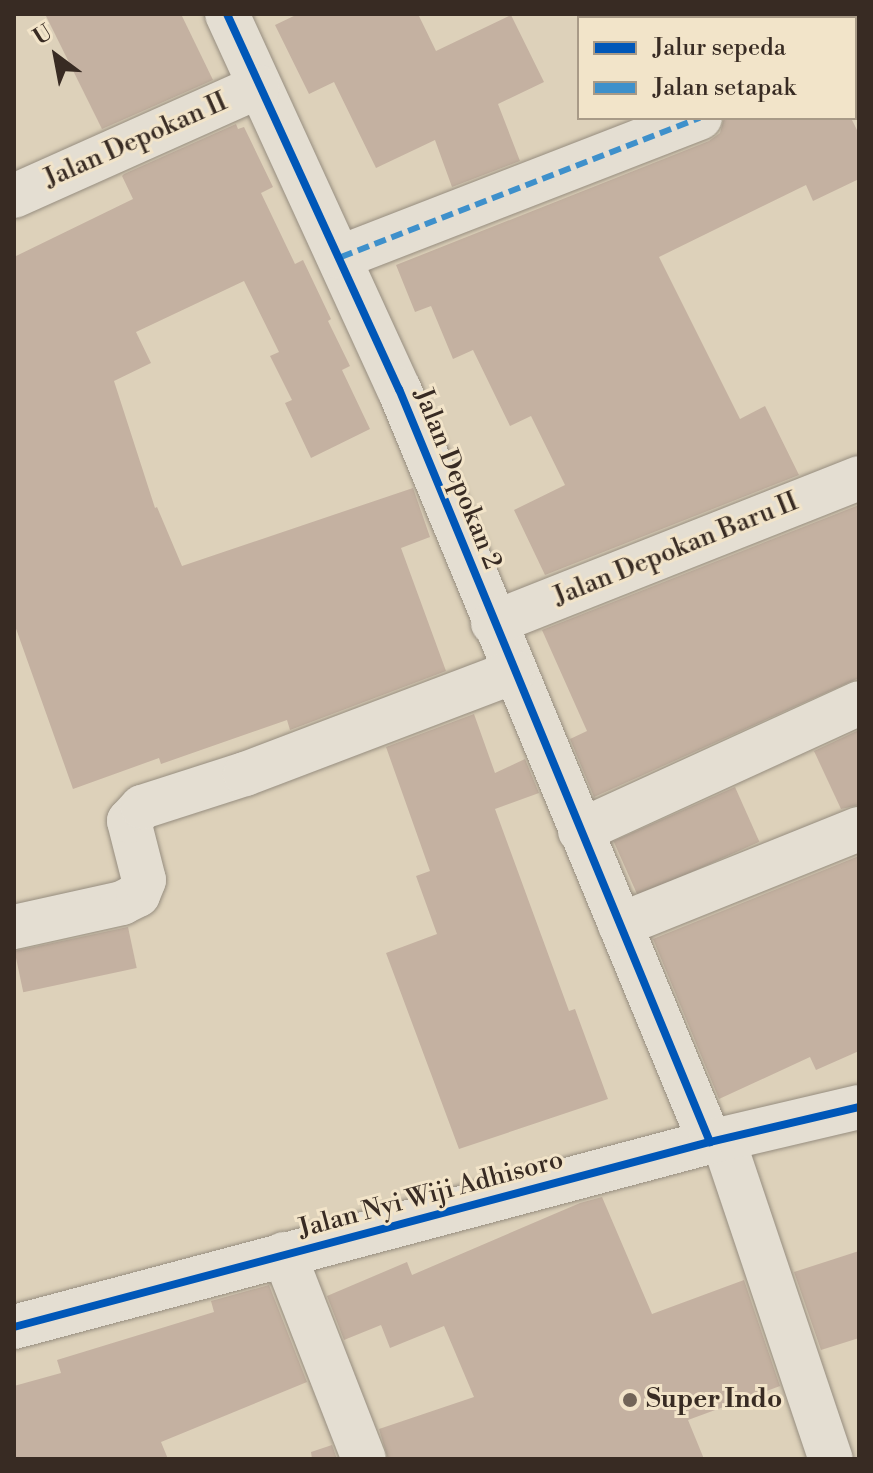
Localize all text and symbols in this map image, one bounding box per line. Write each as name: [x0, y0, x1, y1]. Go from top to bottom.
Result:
north arrow: [16, 16, 96, 96]
legend: [577, 16, 857, 120]
text: U: [29, 19, 57, 51]
text: Jalur sepeda: [653, 33, 786, 63]
text: Jalan setapak: [653, 73, 796, 103]
street label: Jalan Depokan II: [40, 87, 232, 195]
street label: Jalan Depokan 2: [407, 384, 507, 574]
street label: Jalan Depokan Baru II: [549, 487, 803, 613]
street label: Jalan Nyi Wiji Adhisoro: [295, 1145, 567, 1245]
place label: Super Indo: [646, 1384, 782, 1416]
marker: Super Indo: [621, 1391, 639, 1409]

